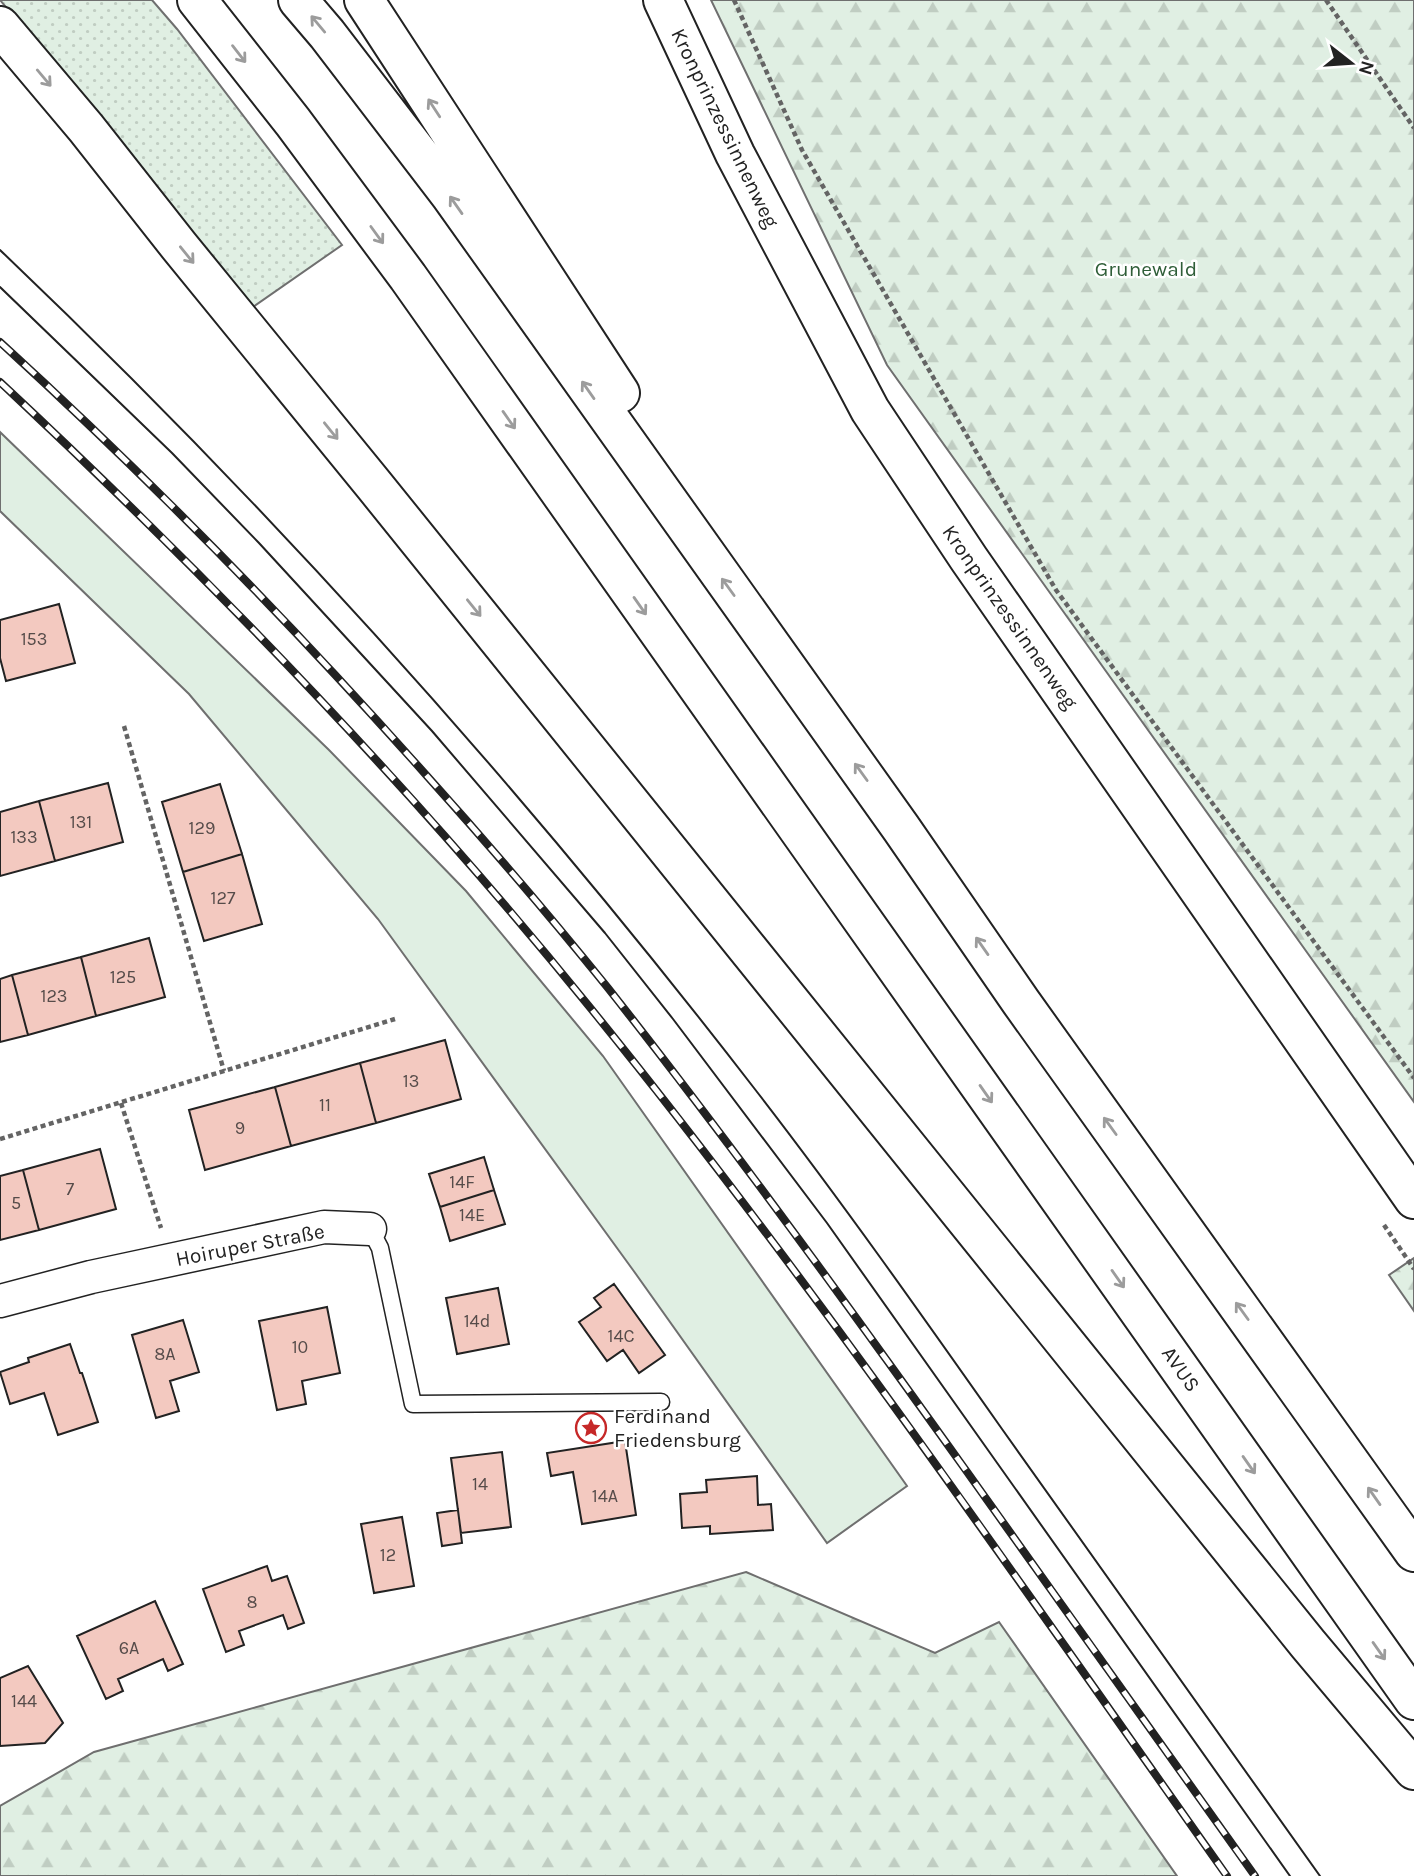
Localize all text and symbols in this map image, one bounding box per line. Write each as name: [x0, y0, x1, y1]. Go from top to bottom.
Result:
one-way arrow: [311, 15, 327, 33]
street label: Kronprinzessinnenweg: [666, 24, 784, 232]
north arrow: [1316, 28, 1386, 98]
one-way arrow: [232, 44, 247, 62]
text: N: [1354, 58, 1379, 77]
one-way arrow: [36, 69, 52, 87]
one-way arrow: [427, 99, 441, 118]
one-way arrow: [449, 196, 464, 215]
one-way arrow: [370, 225, 384, 244]
one-way arrow: [179, 246, 195, 264]
park label: Grunewald: [1095, 257, 1197, 281]
one-way arrow: [581, 381, 595, 400]
one-way arrow: [502, 410, 516, 429]
one-way arrow: [323, 422, 339, 440]
street label: Kronprinzessinnenweg: [937, 520, 1083, 714]
one-way arrow: [721, 578, 735, 597]
one-way arrow: [633, 596, 647, 615]
one-way arrow: [466, 599, 481, 617]
house number: 153: [21, 628, 47, 650]
one-way arrow: [854, 763, 868, 782]
house number: 131: [70, 811, 92, 833]
house number: 129: [189, 817, 215, 839]
house number: 133: [10, 826, 38, 848]
house number: 127: [211, 887, 236, 909]
one-way arrow: [975, 937, 989, 956]
house number: 125: [110, 966, 136, 988]
house number: 123: [40, 985, 68, 1007]
house number: 13: [403, 1070, 419, 1092]
one-way arrow: [979, 1084, 993, 1103]
house number: 11: [319, 1094, 331, 1116]
house number: 9: [235, 1117, 245, 1139]
one-way arrow: [1103, 1117, 1117, 1136]
house number: 14F: [449, 1171, 475, 1193]
house number: 7: [66, 1178, 75, 1200]
house number: 5: [11, 1192, 21, 1214]
house number: 14E: [459, 1204, 485, 1226]
street label: Hoiruper Straße: [174, 1219, 326, 1271]
one-way arrow: [1110, 1269, 1125, 1288]
one-way arrow: [1235, 1302, 1249, 1321]
house number: 14d: [464, 1310, 490, 1332]
house number: 14C: [607, 1325, 635, 1347]
house number: 10: [292, 1336, 308, 1358]
street label: AVUS: [1157, 1342, 1205, 1396]
house number: 8A: [154, 1343, 176, 1365]
place label: Ferdinand Friedensburg: [614, 1404, 741, 1452]
place icon: Ferdinand Friedensburg: [574, 1411, 608, 1445]
one-way arrow: [1241, 1455, 1256, 1474]
house number: 14: [472, 1473, 488, 1495]
house number: 14A: [592, 1485, 618, 1507]
one-way arrow: [1367, 1487, 1382, 1506]
house number: 12: [380, 1544, 396, 1566]
house number: 8: [246, 1591, 258, 1613]
house number: 6A: [119, 1637, 139, 1659]
one-way arrow: [1372, 1641, 1386, 1660]
house number: 144: [11, 1690, 37, 1712]

